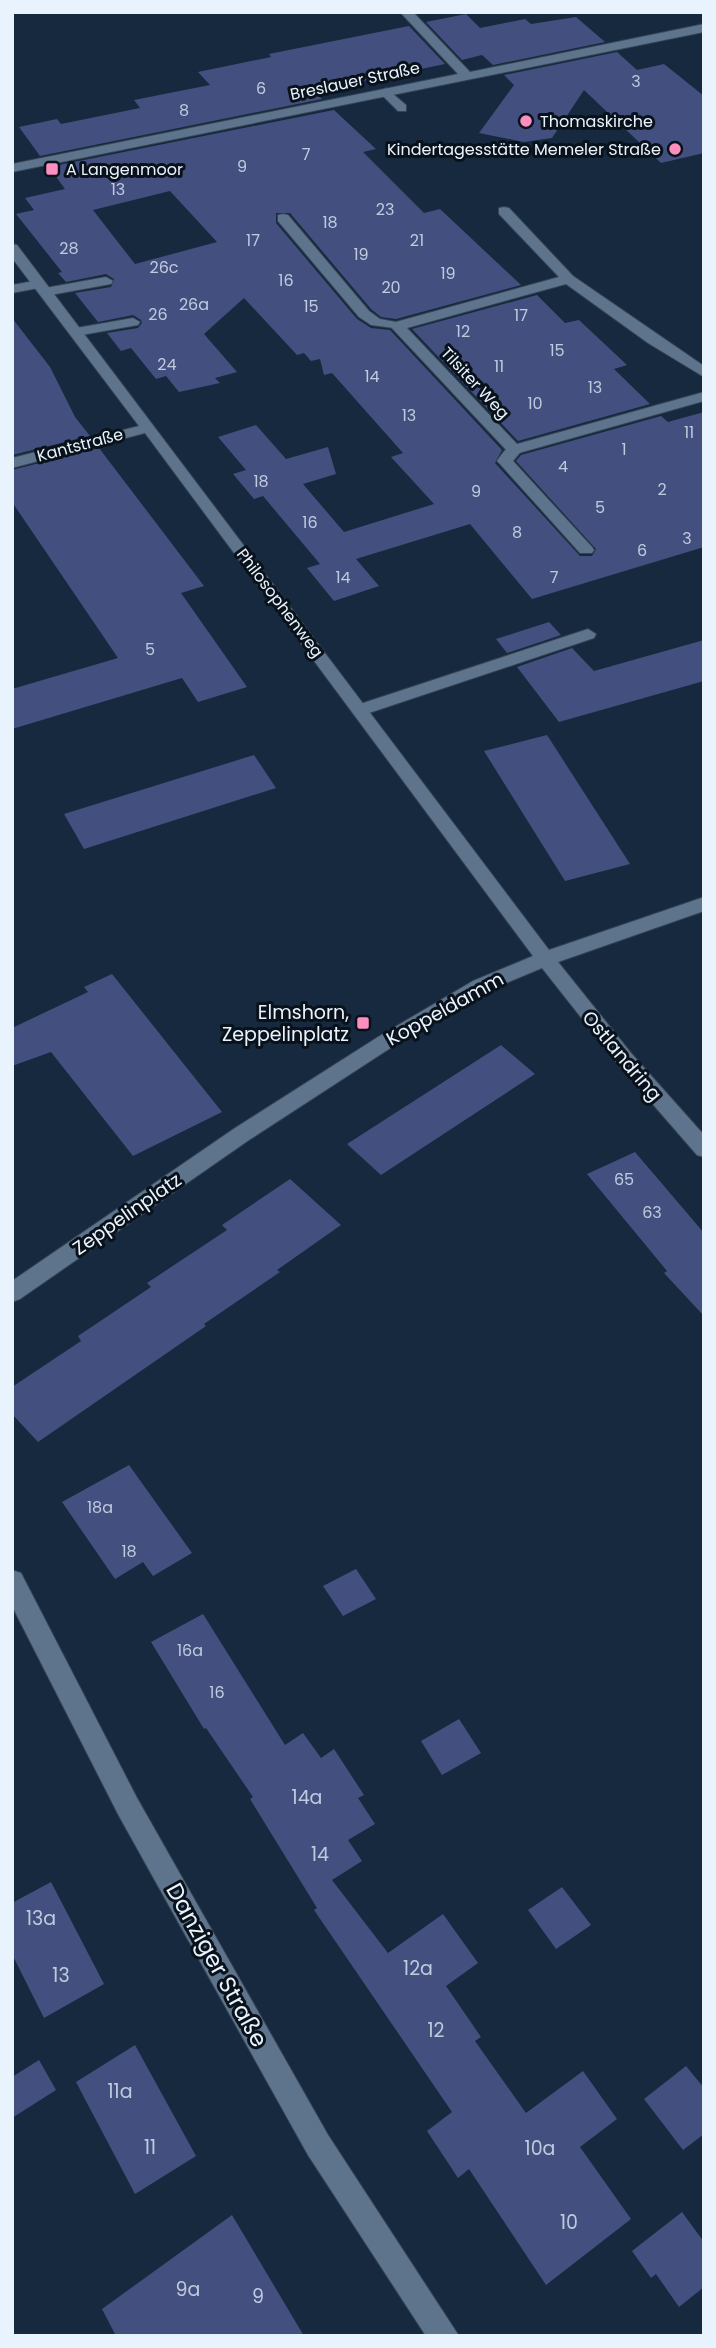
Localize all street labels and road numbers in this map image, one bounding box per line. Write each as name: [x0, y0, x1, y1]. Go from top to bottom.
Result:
street label: Breslauer Straße: [288, 56, 422, 106]
street label: Tilsiter Weg: [436, 342, 514, 424]
street label: Kantstraße: [34, 422, 126, 468]
street label: Philosophenweg: [231, 544, 329, 662]
street label: Koppeldamm: [381, 966, 509, 1052]
street label: Ostlandring: [576, 1005, 668, 1107]
street label: Zeppelinplatz: [67, 1167, 187, 1261]
street label: Danziger Straße: [159, 1877, 275, 2053]

